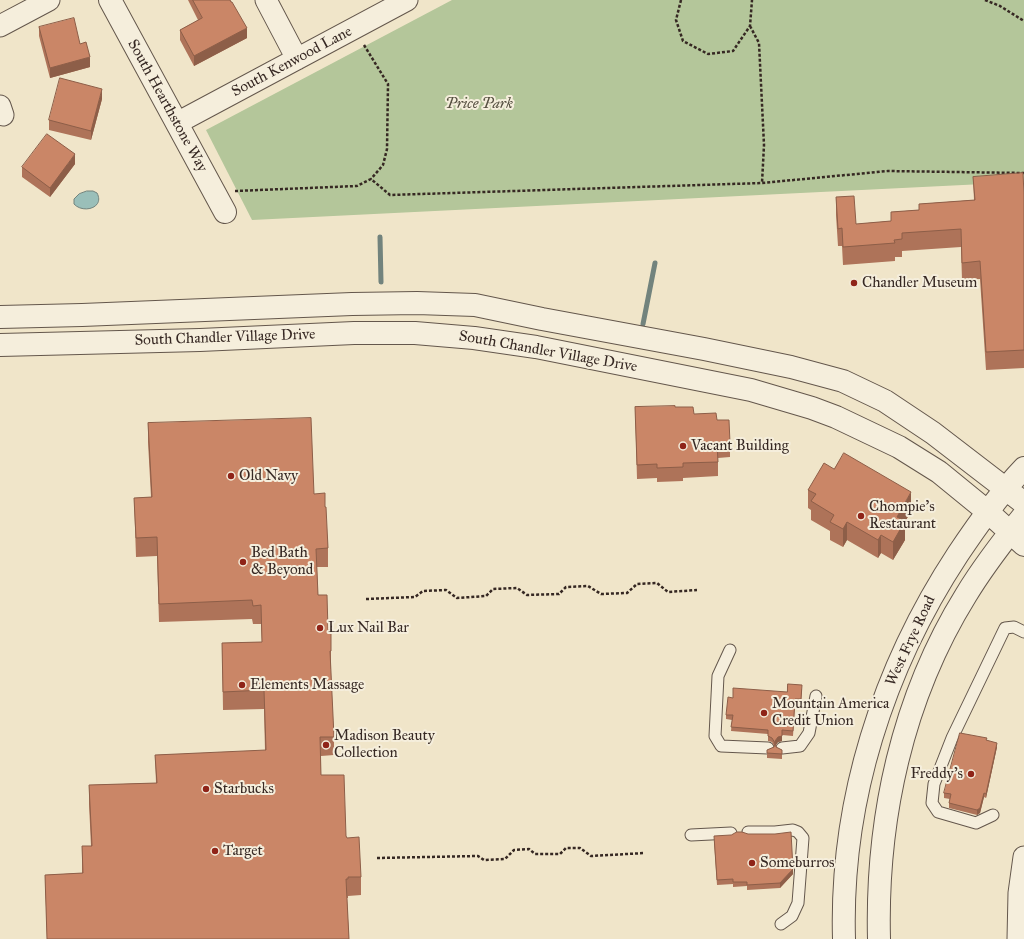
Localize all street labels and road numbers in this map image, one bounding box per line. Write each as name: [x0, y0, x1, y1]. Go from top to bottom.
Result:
street label: South Kenwood Lane: [229, 23, 355, 101]
street label: South Hearthstone Way: [123, 37, 211, 175]
street label: South Chandler Village Drive: [134, 326, 316, 350]
street label: South Chandler Village Drive: [457, 327, 639, 377]
street label: West Frye Road: [882, 593, 940, 689]

